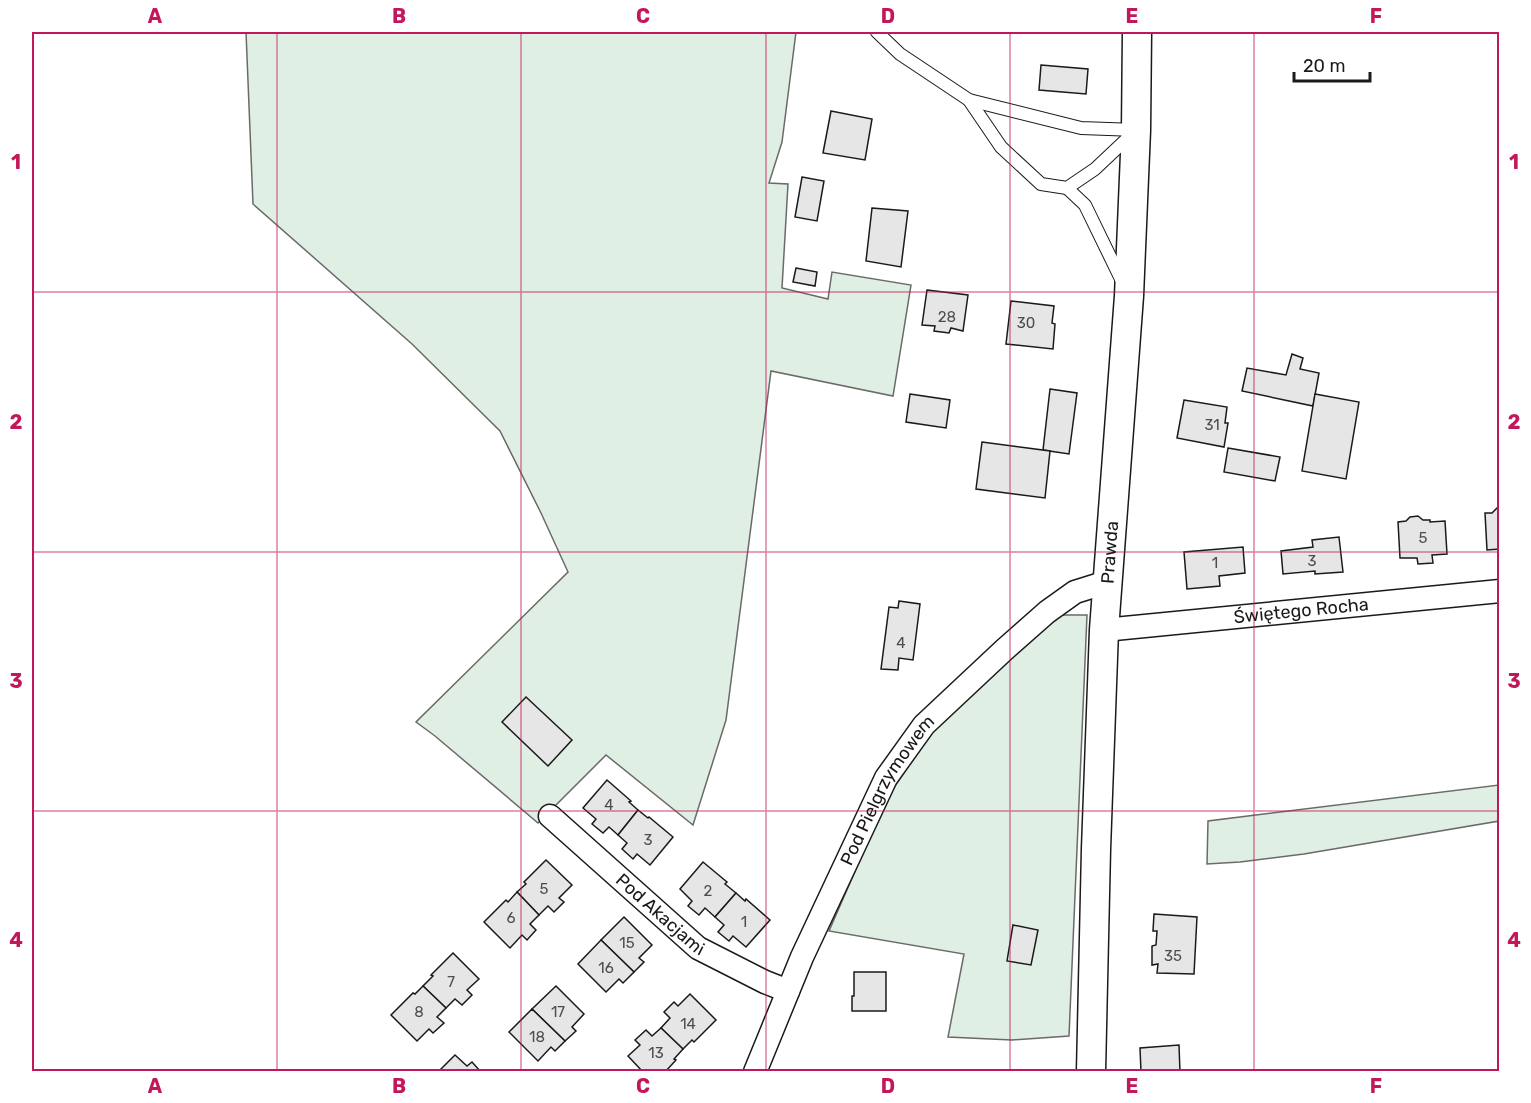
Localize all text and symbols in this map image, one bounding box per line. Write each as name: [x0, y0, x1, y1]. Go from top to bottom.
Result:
text: A: [148, 4, 163, 28]
text: B: [392, 4, 406, 28]
text: C: [636, 4, 650, 28]
text: D: [881, 4, 895, 28]
text: E: [1126, 4, 1138, 28]
text: F: [1370, 4, 1382, 28]
scale bar: [1294, 45, 1370, 83]
text: 20 m: [1303, 55, 1345, 77]
text: 1: [11, 150, 21, 174]
text: 1: [1509, 150, 1519, 174]
house number: 28: [938, 308, 956, 326]
house number: 30: [1017, 314, 1035, 332]
text: 2: [10, 410, 23, 434]
text: 2: [1508, 410, 1521, 434]
house number: 31: [1204, 416, 1220, 434]
street label: Prawda: [1096, 520, 1123, 585]
house number: 5: [1419, 529, 1428, 547]
house number: 3: [1307, 552, 1317, 570]
house number: 1: [1212, 554, 1218, 572]
street label: Świętego Rocha: [1233, 593, 1370, 628]
house number: 4: [896, 634, 906, 652]
text: 3: [9, 669, 23, 693]
text: 3: [1507, 669, 1521, 693]
street label: Pod Pielgrzymowem: [836, 710, 939, 869]
house number: 4: [604, 796, 614, 814]
house number: 3: [643, 831, 653, 849]
street label: Pod Akacjami: [611, 869, 708, 960]
house number: 5: [540, 880, 549, 898]
house number: 2: [704, 882, 713, 900]
house number: 6: [506, 909, 516, 927]
house number: 1: [741, 913, 747, 931]
text: 4: [9, 928, 23, 952]
text: 4: [1507, 928, 1521, 952]
house number: 15: [619, 934, 635, 952]
house number: 35: [1164, 947, 1182, 965]
house number: 16: [598, 959, 614, 977]
house number: 7: [447, 973, 455, 991]
house number: 8: [414, 1003, 424, 1021]
house number: 17: [551, 1003, 565, 1021]
house number: 14: [680, 1015, 696, 1033]
house number: 18: [529, 1028, 545, 1046]
house number: 13: [648, 1044, 664, 1062]
text: A: [148, 1074, 163, 1098]
text: B: [392, 1074, 406, 1098]
text: C: [636, 1074, 650, 1098]
text: D: [881, 1074, 895, 1098]
text: E: [1126, 1074, 1138, 1098]
text: F: [1370, 1074, 1382, 1098]

